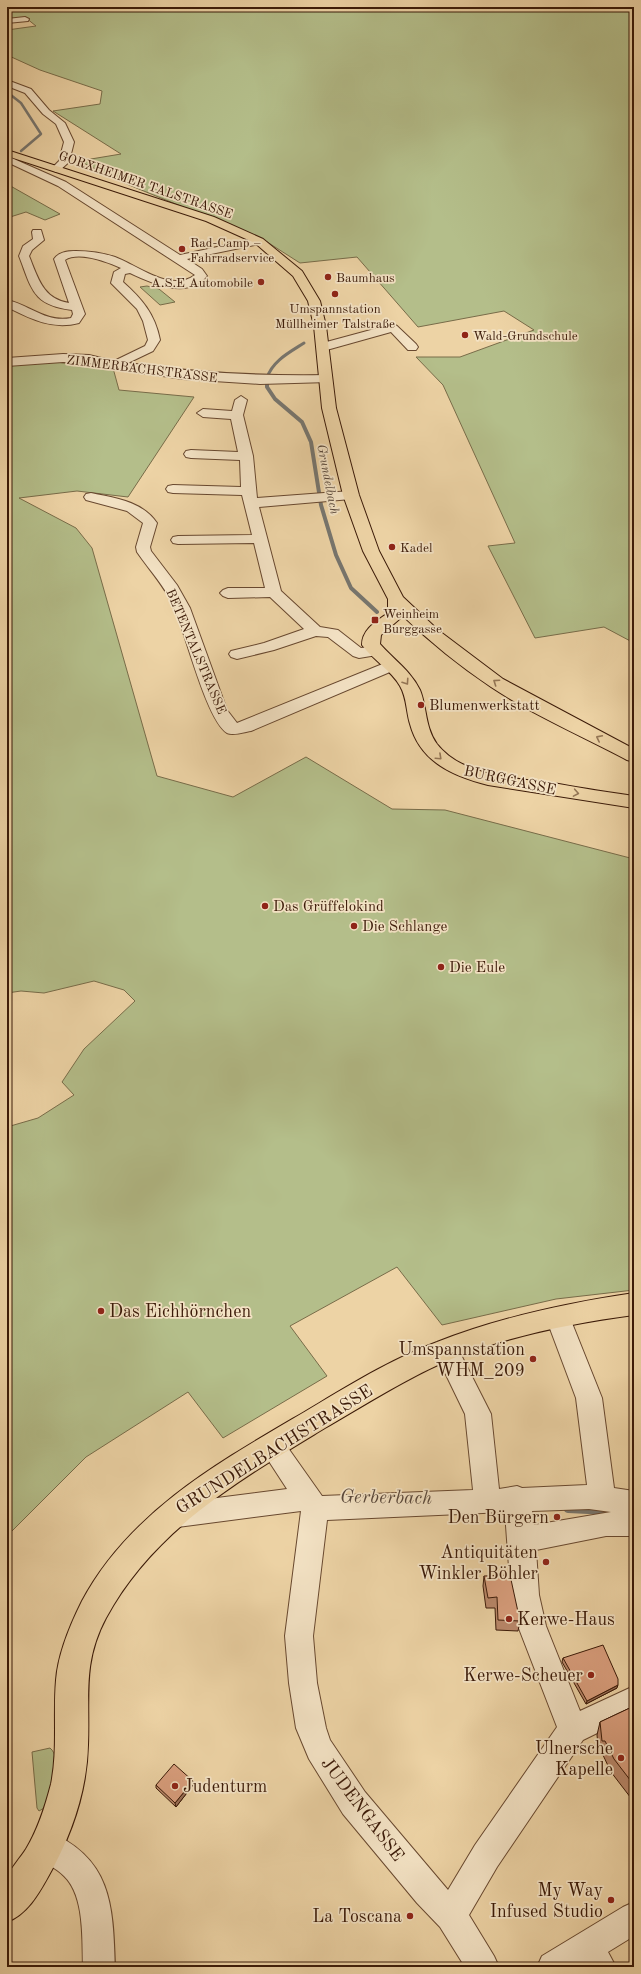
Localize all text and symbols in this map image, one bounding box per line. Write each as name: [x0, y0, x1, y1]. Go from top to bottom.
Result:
street label: GORXHEIMER TALSTRASSE: [57, 149, 234, 221]
place label: Rad-Camp – Fahrradservice: [190, 237, 274, 265]
marker: Rad-Camp – Fahrradservice: [177, 244, 187, 254]
marker: Baumhaus: [323, 272, 333, 282]
place label: Baumhaus: [336, 272, 395, 285]
place label: A.S.E Automobile: [151, 277, 253, 290]
marker: A.S.E Automobile: [256, 277, 266, 287]
marker: Umspannstation Müllheimer Talstraße: [330, 289, 340, 299]
place label: Umspannstation Müllheimer Talstraße: [275, 303, 395, 331]
marker: Wald-Grundschule: [460, 330, 470, 340]
place label: Wald-Grundschule: [473, 330, 578, 343]
street label: ZIMMERBACHSTRASSE: [66, 354, 218, 385]
water label: Grundelbach: [314, 443, 341, 516]
marker: Kadel: [387, 542, 397, 552]
place label: Kadel: [400, 542, 433, 555]
street label: BETENTALSTRASSE: [163, 587, 228, 716]
place label: Weinheim Burggasse: [383, 608, 442, 636]
marker: Weinheim Burggasse: [370, 615, 380, 625]
one-way arrow: [401, 678, 408, 685]
one-way arrow: [493, 679, 500, 687]
place label: Blumenwerkstatt: [429, 699, 540, 714]
marker: Blumenwerkstatt: [416, 700, 426, 710]
one-way arrow: [596, 735, 603, 743]
one-way arrow: [434, 752, 442, 760]
street label: BURGGASSE: [462, 764, 557, 799]
one-way arrow: [573, 789, 579, 797]
place label: Das Grüffelokind: [273, 900, 384, 915]
marker: Das Grüffelokind: [260, 901, 270, 911]
place label: Die Schlange: [362, 920, 448, 935]
marker: Die Schlange: [349, 921, 359, 931]
place label: Die Eule: [449, 961, 505, 976]
marker: Die Eule: [436, 962, 446, 972]
place label: Das Eichhörnchen: [109, 1303, 251, 1321]
marker: Das Eichhörnchen: [96, 1306, 106, 1316]
place label: Umspannstation WHM_209: [398, 1341, 525, 1380]
marker: Umspannstation WHM_209: [528, 1354, 538, 1364]
street label: GRUNDELBACHSTRASSE: [173, 1382, 376, 1518]
water label: Gerberbach: [340, 1488, 432, 1509]
place label: Den Bürgern: [447, 1509, 549, 1527]
marker: Den Bürgern: [552, 1512, 562, 1522]
place label: Antiquitäten Winkler Böhler: [418, 1544, 539, 1583]
marker: Antiquitäten Winkler Böhler: [541, 1557, 551, 1567]
place label: Kerwe-Haus: [517, 1611, 615, 1629]
marker: Kerwe-Haus: [504, 1614, 514, 1624]
place label: Kerwe-Scheuer: [463, 1667, 584, 1685]
marker: Kerwe-Scheuer: [586, 1670, 596, 1680]
place label: Ulnersche Kapelle: [535, 1740, 613, 1779]
marker: Ulnersche Kapelle: [616, 1753, 626, 1763]
street label: JUDENGASSE: [317, 1754, 407, 1865]
place label: Judenturm: [183, 1778, 267, 1796]
marker: Judenturm: [170, 1781, 180, 1791]
place label: My Way Infused Studio: [490, 1882, 603, 1921]
marker: My Way Infused Studio: [606, 1895, 616, 1905]
place label: La Toscana: [312, 1908, 402, 1926]
marker: La Toscana: [405, 1911, 415, 1921]

